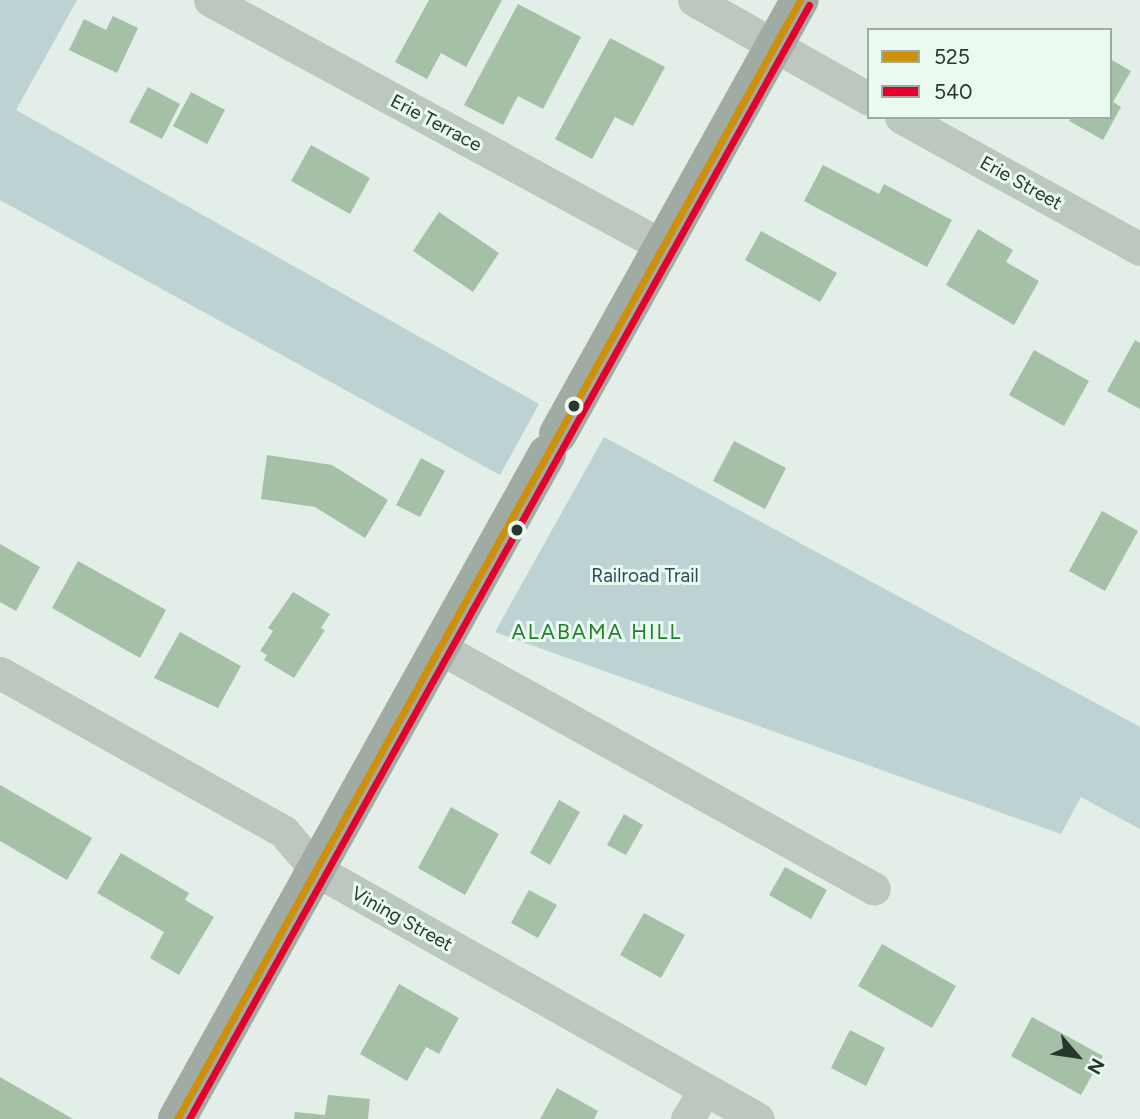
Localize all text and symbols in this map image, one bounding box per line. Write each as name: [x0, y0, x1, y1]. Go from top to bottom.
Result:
legend: [867, 28, 1112, 119]
text: 525: [934, 44, 970, 69]
text: 540: [934, 79, 973, 104]
street label: Erie Terrace: [386, 89, 486, 157]
street label: Erie Street: [976, 151, 1066, 215]
unlabelled marker: [567, 399, 581, 413]
unlabelled marker: [510, 523, 524, 537]
park label: Railroad Trail: [591, 565, 699, 587]
district label: ALABAMA HILL: [513, 619, 681, 645]
street label: Vining Street: [347, 882, 457, 956]
north arrow: [1042, 1021, 1112, 1091]
text: N: [1082, 1054, 1109, 1078]

